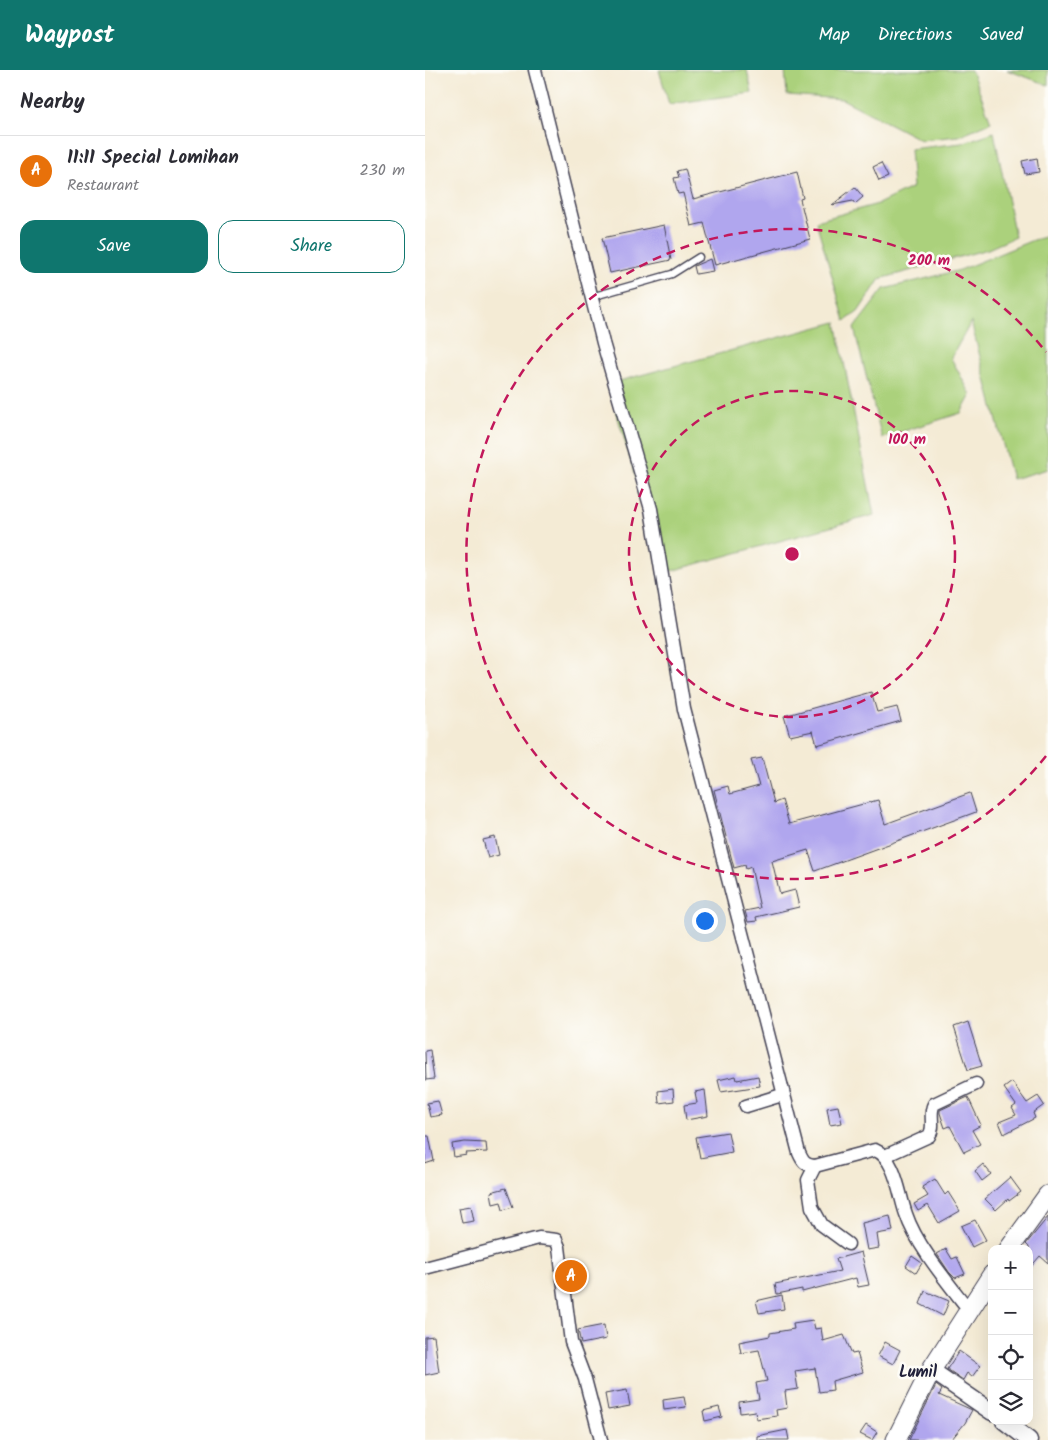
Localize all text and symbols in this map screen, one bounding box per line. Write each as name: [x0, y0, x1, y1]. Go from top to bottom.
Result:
text: Waypost: [25, 16, 114, 55]
text: Map: [818, 21, 850, 50]
text: Directions: [878, 21, 952, 50]
text: Saved: [980, 21, 1023, 50]
text: Nearby: [20, 86, 85, 119]
text: 11:11 Special Lomihan: [67, 143, 239, 173]
text: A: [31, 158, 41, 183]
text: 230 m: [359, 158, 405, 183]
text: Restaurant: [67, 173, 139, 198]
button: Save: [20, 220, 208, 273]
button: Share: [218, 220, 405, 273]
text: 200 m: [908, 249, 950, 273]
text: 100 m: [888, 428, 926, 452]
centre of rings: [783, 545, 801, 563]
your location: [692, 908, 718, 934]
map controls: [988, 1245, 1033, 1425]
button: +: [988, 1245, 1033, 1290]
pin: A: [555, 1257, 587, 1295]
button: −: [988, 1290, 1033, 1335]
button: locate: [988, 1335, 1033, 1380]
district label: Lumil: [899, 1360, 938, 1385]
button: layers: [988, 1380, 1033, 1425]

